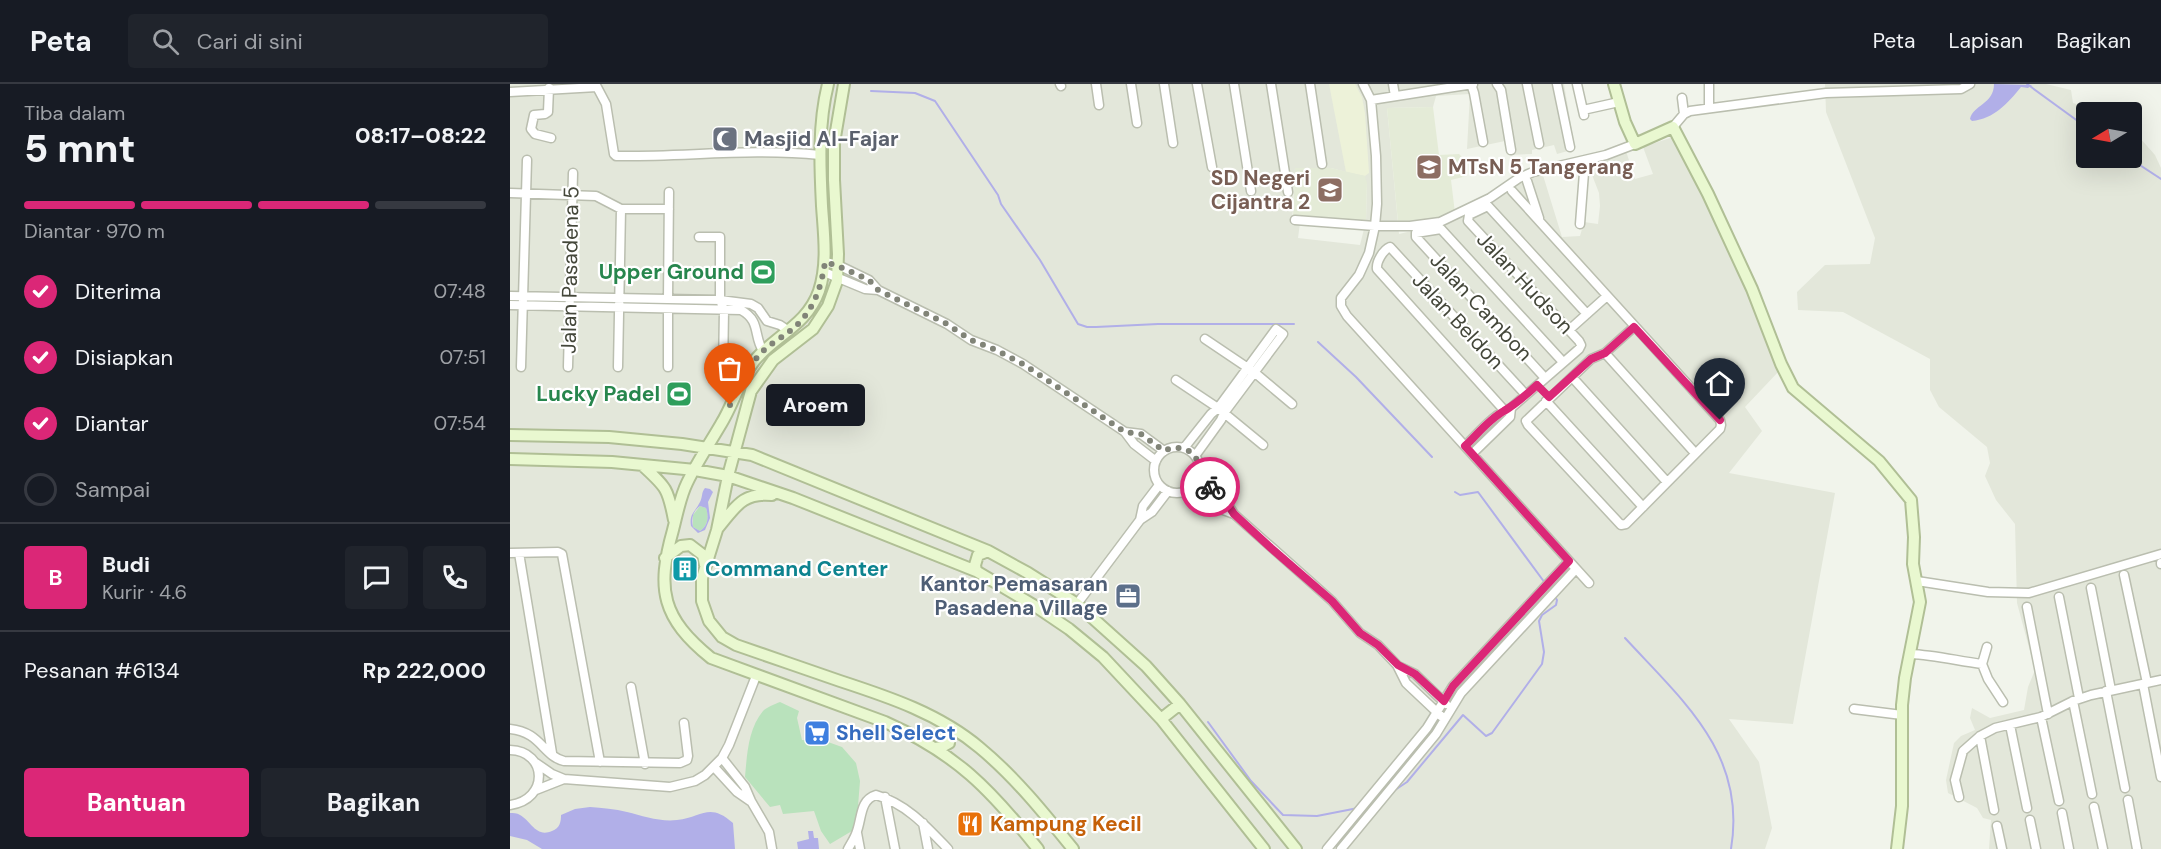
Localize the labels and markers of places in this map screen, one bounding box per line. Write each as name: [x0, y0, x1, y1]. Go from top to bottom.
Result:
mosque icon: Masjid Al-Fajar: [710, 124, 740, 154]
place label: Masjid Al-Fajar: [744, 125, 899, 153]
school or university icon: MTsN 5 Tangerang: [1414, 152, 1444, 182]
place label: MTsN 5 Tangerang: [1448, 153, 1634, 181]
place label: SD Negeri Cijantra 2: [1211, 164, 1310, 216]
school or university icon: SD Negeri Cijantra 2: [1315, 175, 1345, 205]
sports icon: Upper Ground: [748, 257, 778, 287]
place label: Upper Ground: [599, 258, 744, 286]
pin: [704, 343, 755, 405]
pin: [1694, 358, 1745, 420]
sports icon: Lucky Padel: [664, 379, 694, 409]
place label: Lucky Padel: [536, 380, 660, 408]
callout: Aroem: [766, 384, 865, 426]
building icon: Command Center: [670, 554, 700, 584]
place label: Command Center: [705, 555, 888, 583]
place label: Kantor Pemasaran Pasadena Village: [920, 570, 1108, 622]
office icon: Kantor Pemasaran Pasadena Village: [1113, 581, 1143, 611]
supermarket icon: Shell Select: [802, 718, 832, 748]
place label: Shell Select: [836, 719, 956, 747]
restaurant icon: Kampung Kecil: [955, 809, 985, 839]
place label: Kampung Kecil: [990, 810, 1142, 838]

